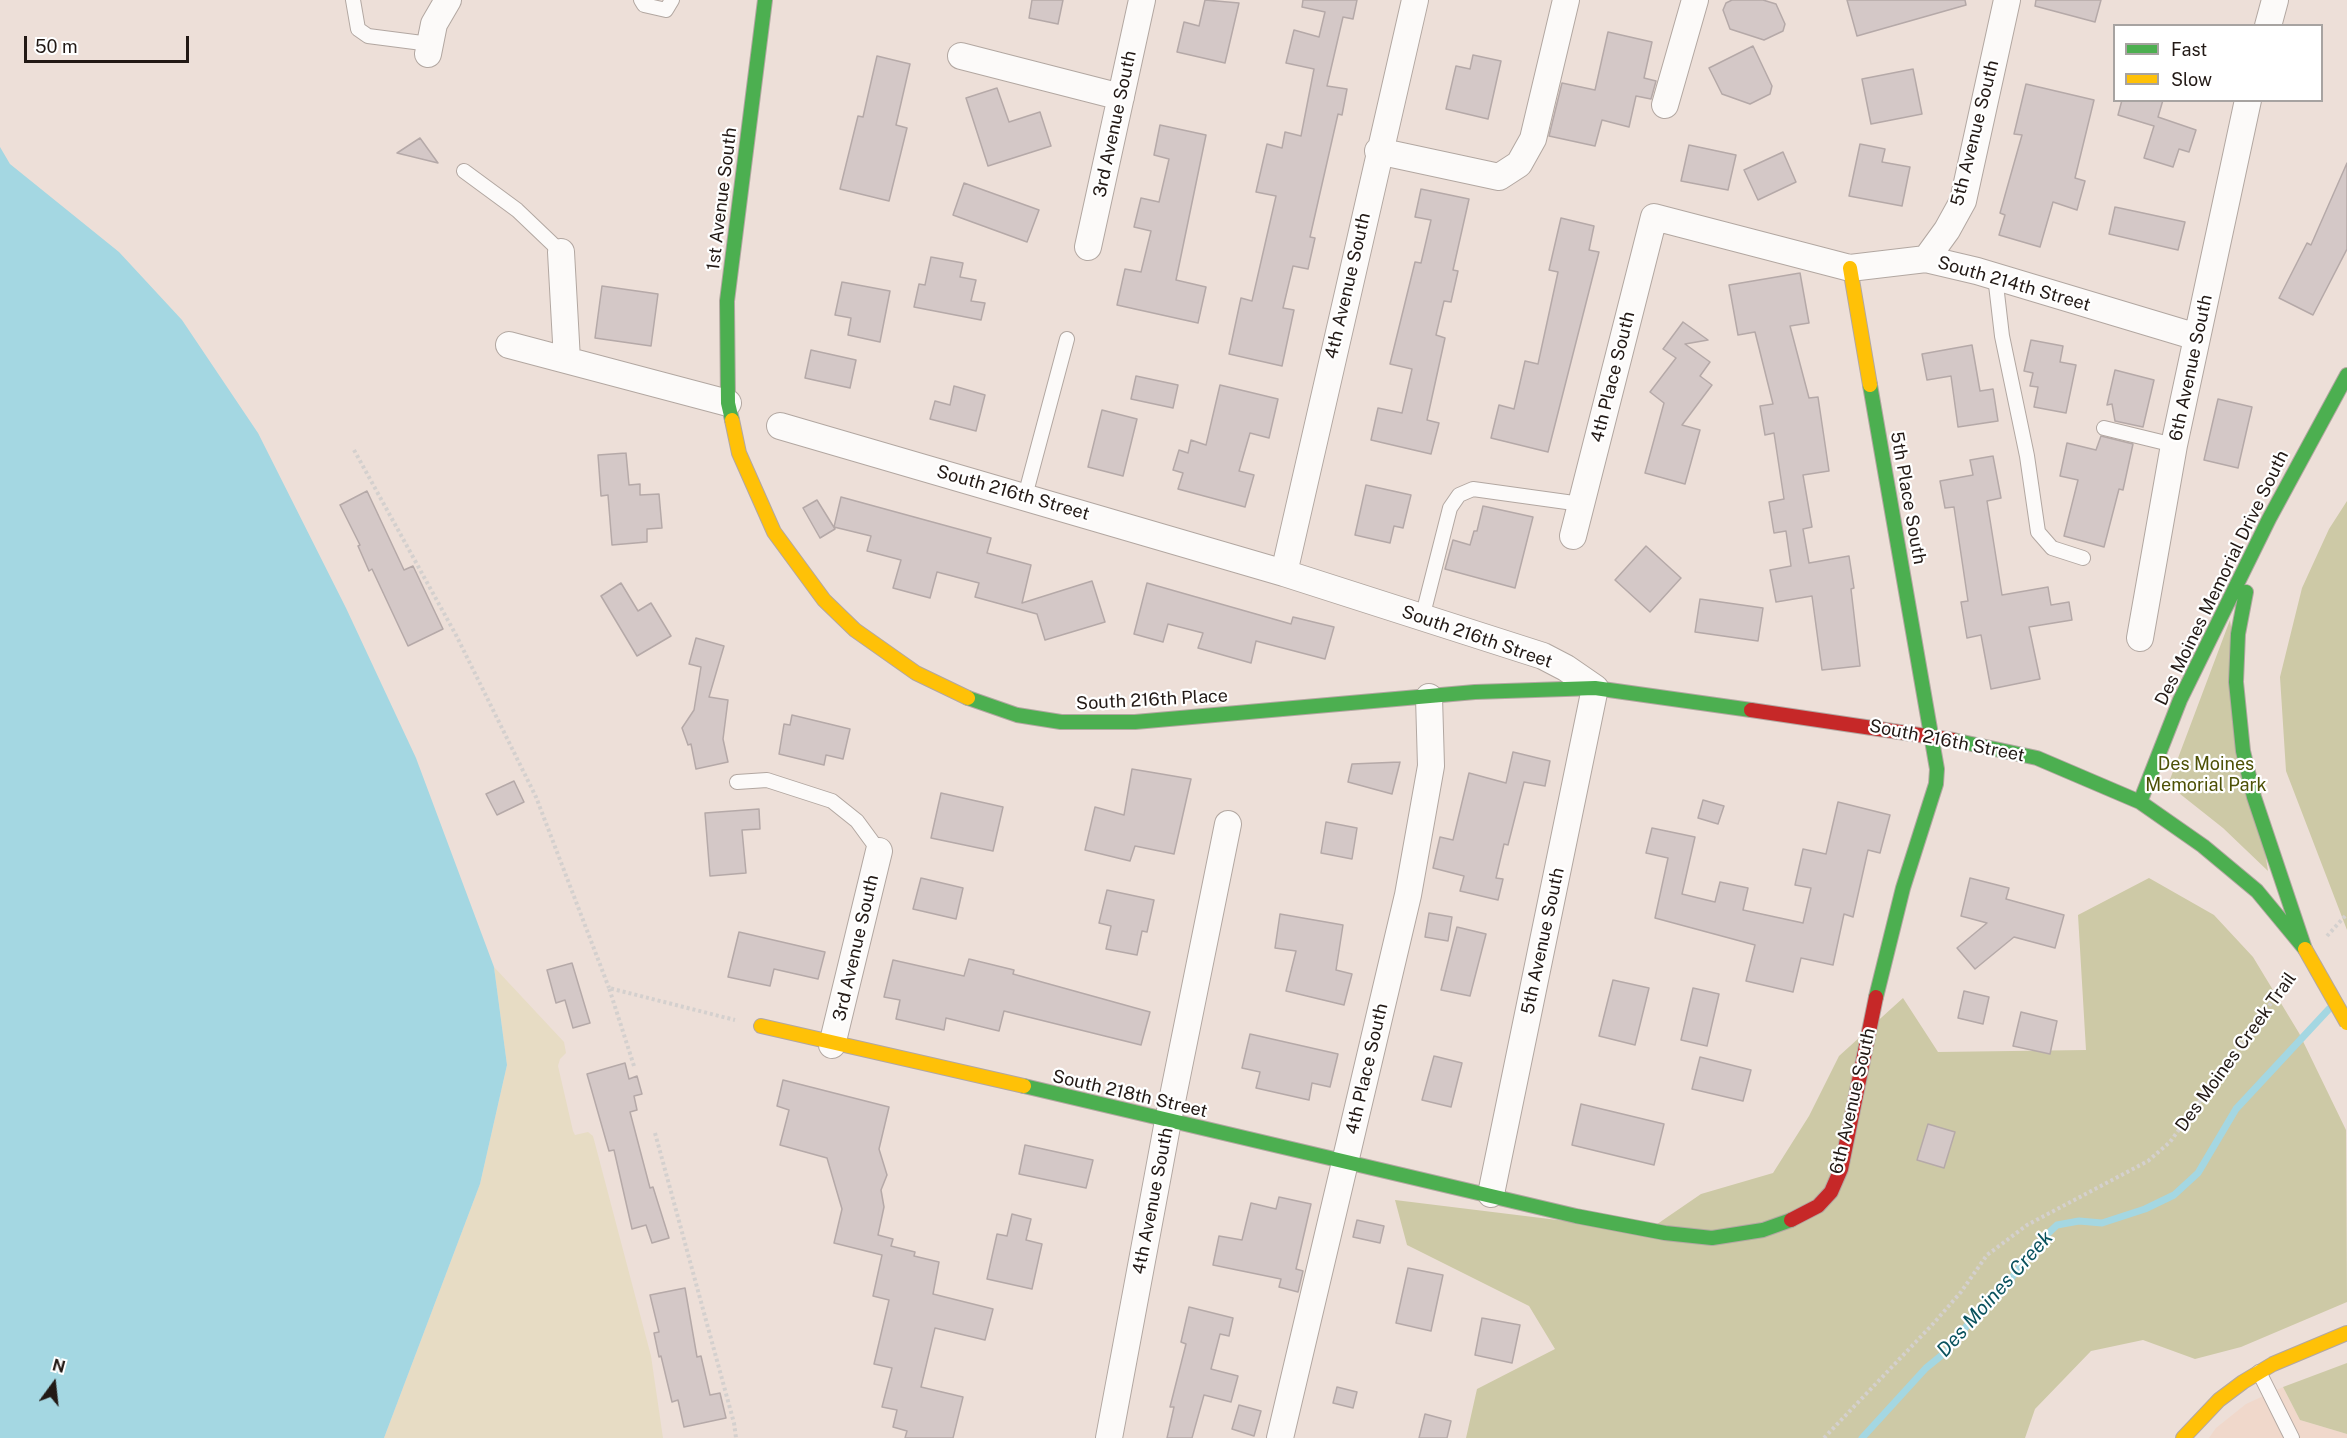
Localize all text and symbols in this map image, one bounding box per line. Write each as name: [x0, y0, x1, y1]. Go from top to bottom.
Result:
scale bar: [27, 24, 192, 62]
legend: [2113, 24, 2323, 102]
text: 50 m: [35, 36, 78, 57]
text: Fast: [2171, 39, 2207, 60]
street label: 3rd Avenue South: [1089, 49, 1141, 199]
street label: 5th Avenue South: [1946, 58, 2004, 208]
text: Slow: [2171, 69, 2212, 90]
street label: 1st Avenue South: [703, 126, 741, 272]
street label: 4th Avenue South: [1321, 211, 1375, 361]
street label: South 214th Street: [1935, 252, 2093, 316]
street label: 6th Avenue South: [2165, 293, 2217, 443]
street label: 4th Place South: [1586, 309, 1640, 445]
street label: 5th Place South: [1886, 430, 1930, 566]
street label: Des Moines Memorial Drive South: [2151, 447, 2293, 709]
street label: South 216th Street: [934, 461, 1092, 525]
street label: South 216th Street: [1399, 601, 1555, 673]
street label: South 216th Place: [1075, 685, 1229, 715]
street label: South 216th Street: [1867, 715, 2027, 767]
park label: Des Moines Memorial Park: [2145, 753, 2267, 795]
street label: 5th Avenue South: [1517, 866, 1569, 1016]
street label: 3rd Avenue South: [829, 873, 883, 1023]
street label: Des Moines Creek Trail: [2171, 968, 2301, 1136]
street label: 4th Place South: [1341, 1001, 1393, 1137]
street label: 6th Avenue South: [1826, 1026, 1880, 1176]
street label: South 218th Street: [1050, 1066, 1210, 1122]
street label: 4th Avenue South: [1128, 1126, 1178, 1276]
water label: Des Moines Creek: [1932, 1226, 2058, 1362]
north arrow: [24, 1354, 84, 1414]
text: N: [50, 1355, 67, 1377]

